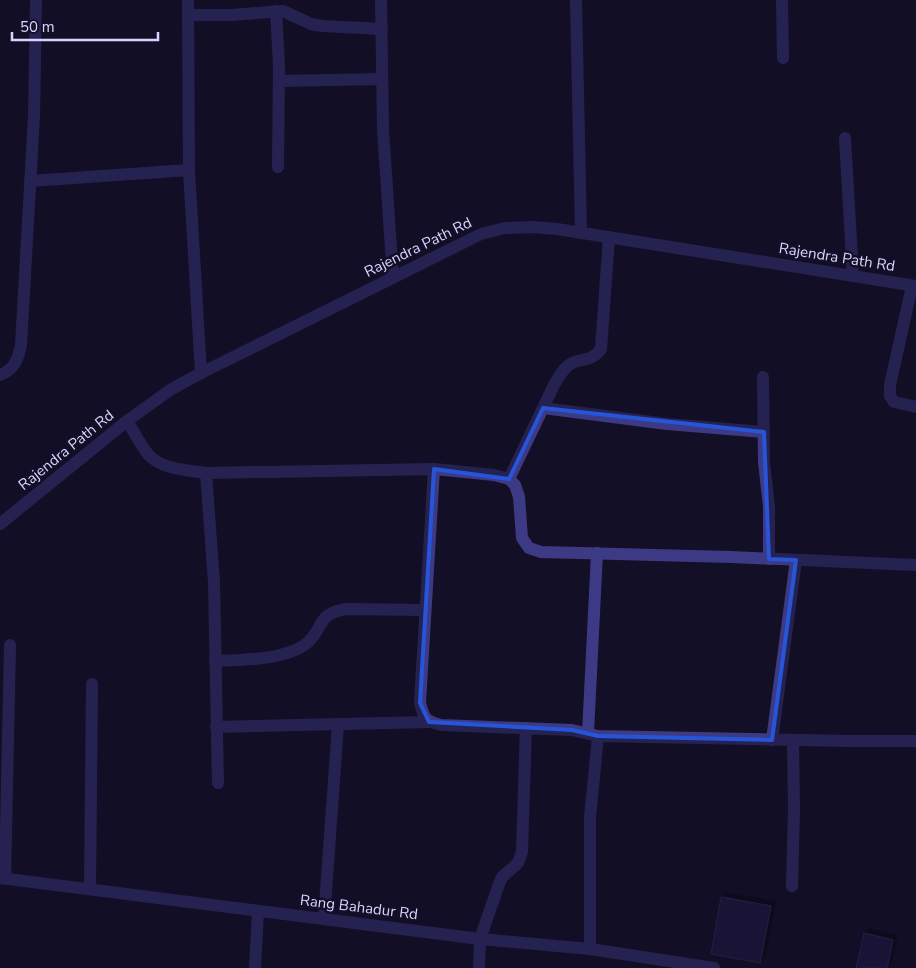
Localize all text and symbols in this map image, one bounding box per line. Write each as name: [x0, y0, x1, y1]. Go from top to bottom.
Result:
scale bar: [12, 10, 159, 42]
text: 50 m: [20, 17, 55, 37]
street label: Rajendra Path Rd: [361, 212, 475, 282]
street label: Rajendra Path Rd: [778, 238, 896, 276]
street label: Rajendra Path Rd: [14, 405, 118, 495]
street label: Rang Bahadur Rd: [299, 890, 419, 924]

